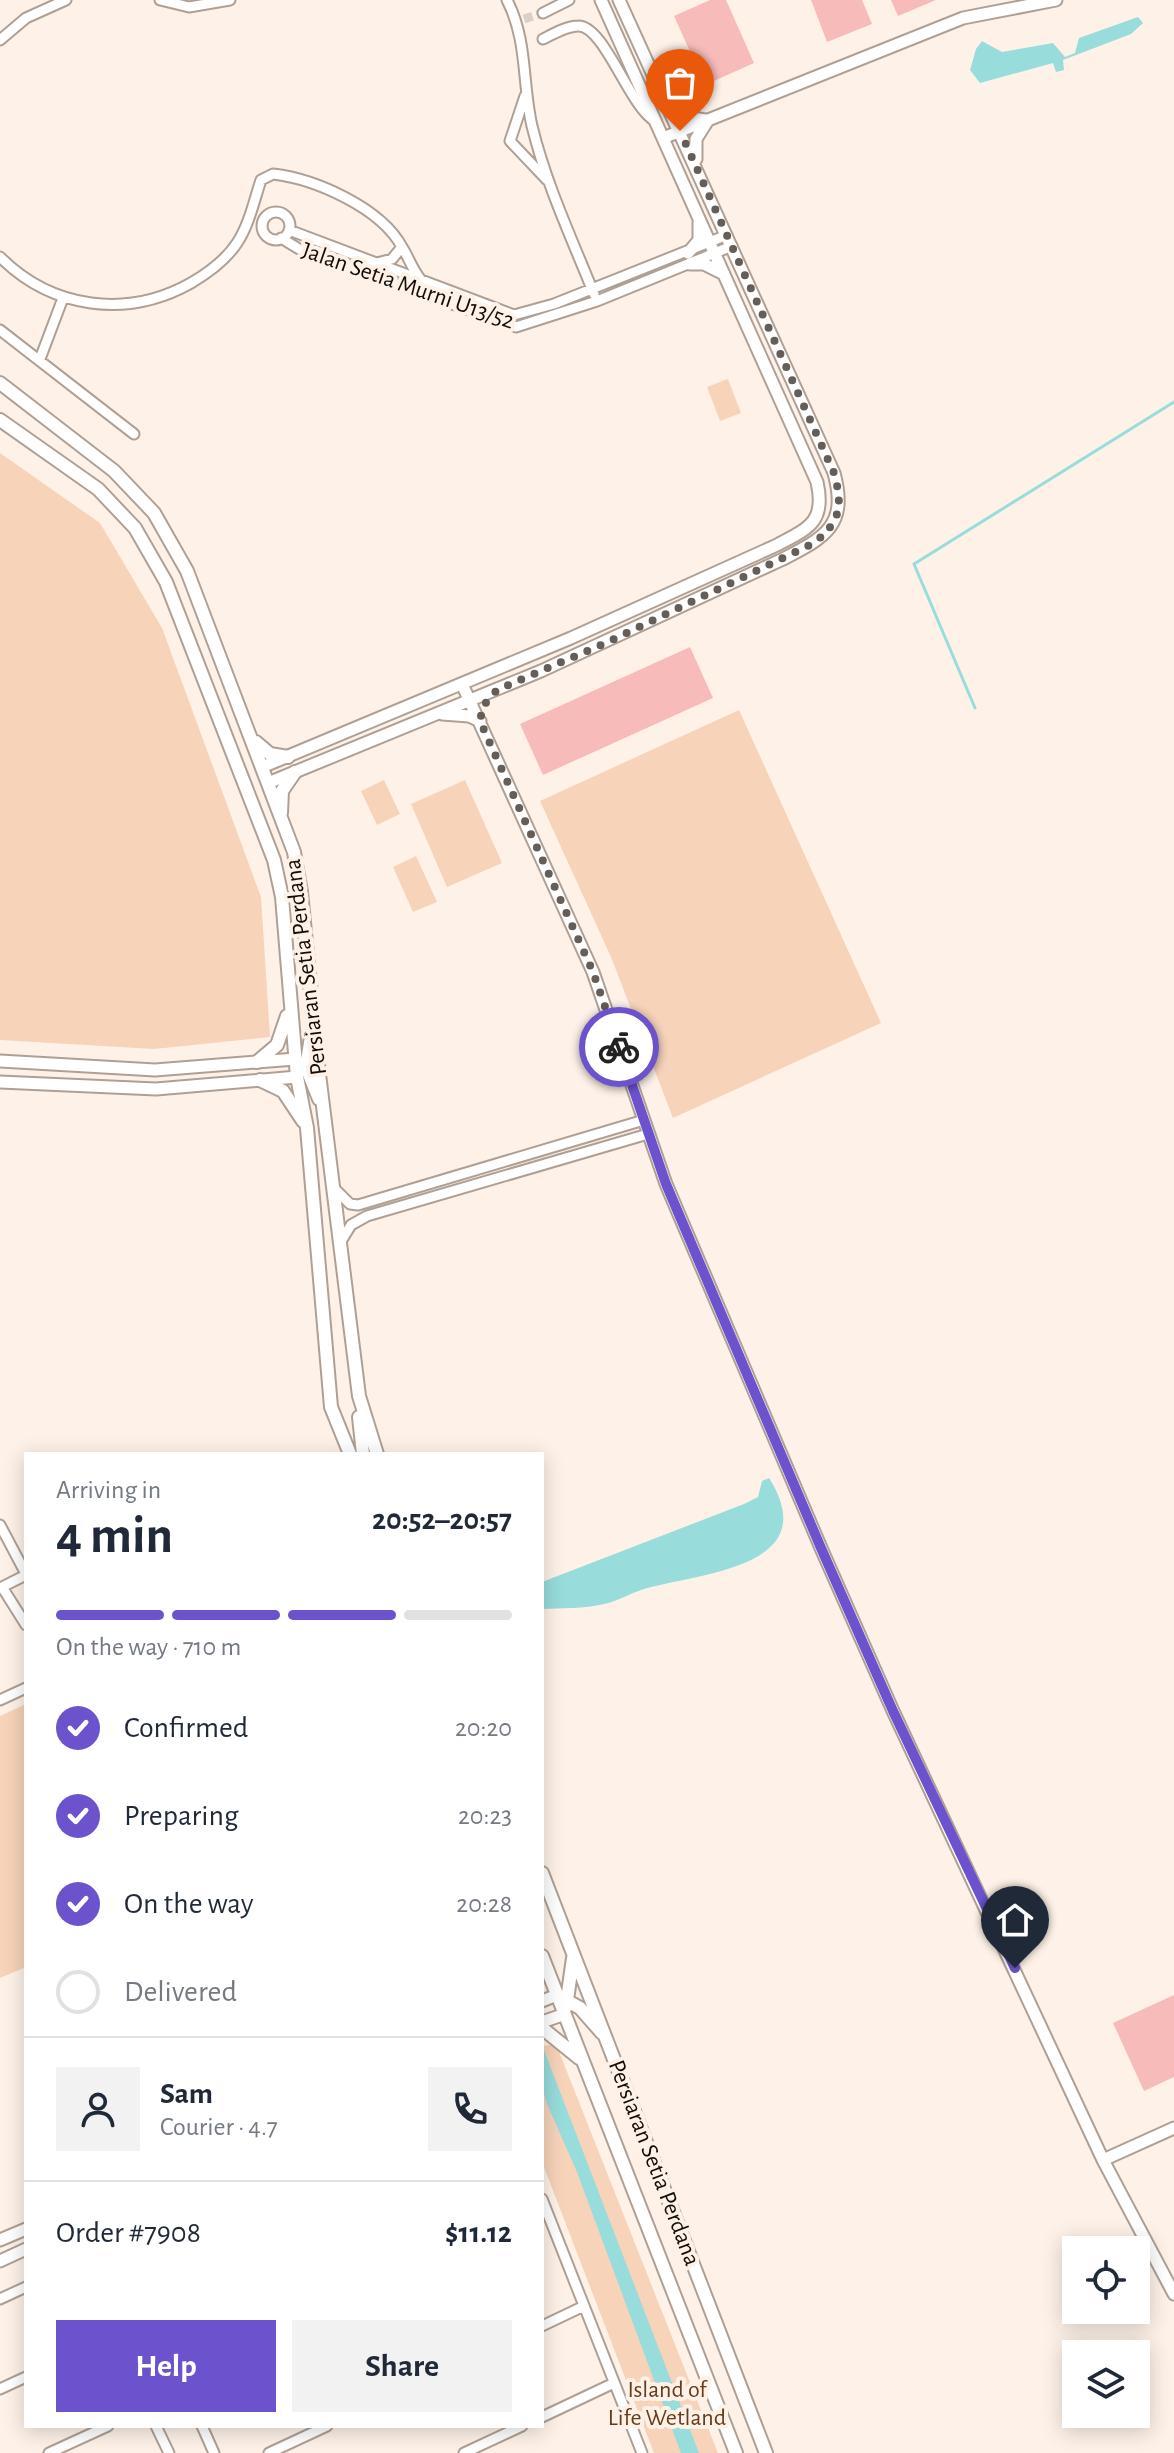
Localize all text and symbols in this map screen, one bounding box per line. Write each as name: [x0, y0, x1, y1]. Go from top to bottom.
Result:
pin: [646, 49, 714, 131]
icon: bag: [658, 61, 702, 105]
street label: Jalan Setia Murni U13/52: [299, 238, 517, 334]
street label: Persiaran Setia Perdana: [281, 857, 331, 1077]
courier: [579, 1007, 659, 1087]
icon: bike: [597, 1025, 641, 1069]
text: Arriving in: [56, 1477, 161, 1503]
text: 20:52–20:57: [372, 1505, 512, 1535]
text: 4 min: [56, 1510, 173, 1562]
text: On the way · 710 m: [56, 1634, 241, 1660]
icon: check: [56, 1706, 100, 1750]
text: Confirmed: [124, 1713, 248, 1743]
text: 20:20: [455, 1715, 512, 1741]
icon: check: [56, 1794, 100, 1838]
text: Preparing: [124, 1801, 239, 1831]
text: 20:23: [458, 1803, 512, 1829]
icon: check: [56, 1882, 100, 1926]
pin: [981, 1886, 1049, 1968]
text: On the way: [124, 1889, 253, 1919]
text: 20:28: [456, 1891, 512, 1917]
icon: home: [993, 1898, 1037, 1942]
text: Delivered: [124, 1977, 237, 2007]
street label: Persiaran Setia Perdana: [604, 2057, 704, 2269]
button: person: [56, 2067, 140, 2151]
button: phone: [428, 2067, 512, 2151]
text: Sam: [160, 2079, 213, 2109]
text: Courier · 4.7: [160, 2114, 278, 2140]
text: Order #7908: [56, 2218, 201, 2248]
text: $11.12: [445, 2218, 512, 2248]
map controls: [1062, 2236, 1150, 2428]
button: locate: [1062, 2236, 1150, 2324]
button: Help: [56, 2320, 276, 2412]
button: Share: [292, 2320, 512, 2412]
button: layers: [1062, 2340, 1150, 2428]
park label: Island of Life Wetland: [608, 2378, 726, 2430]

